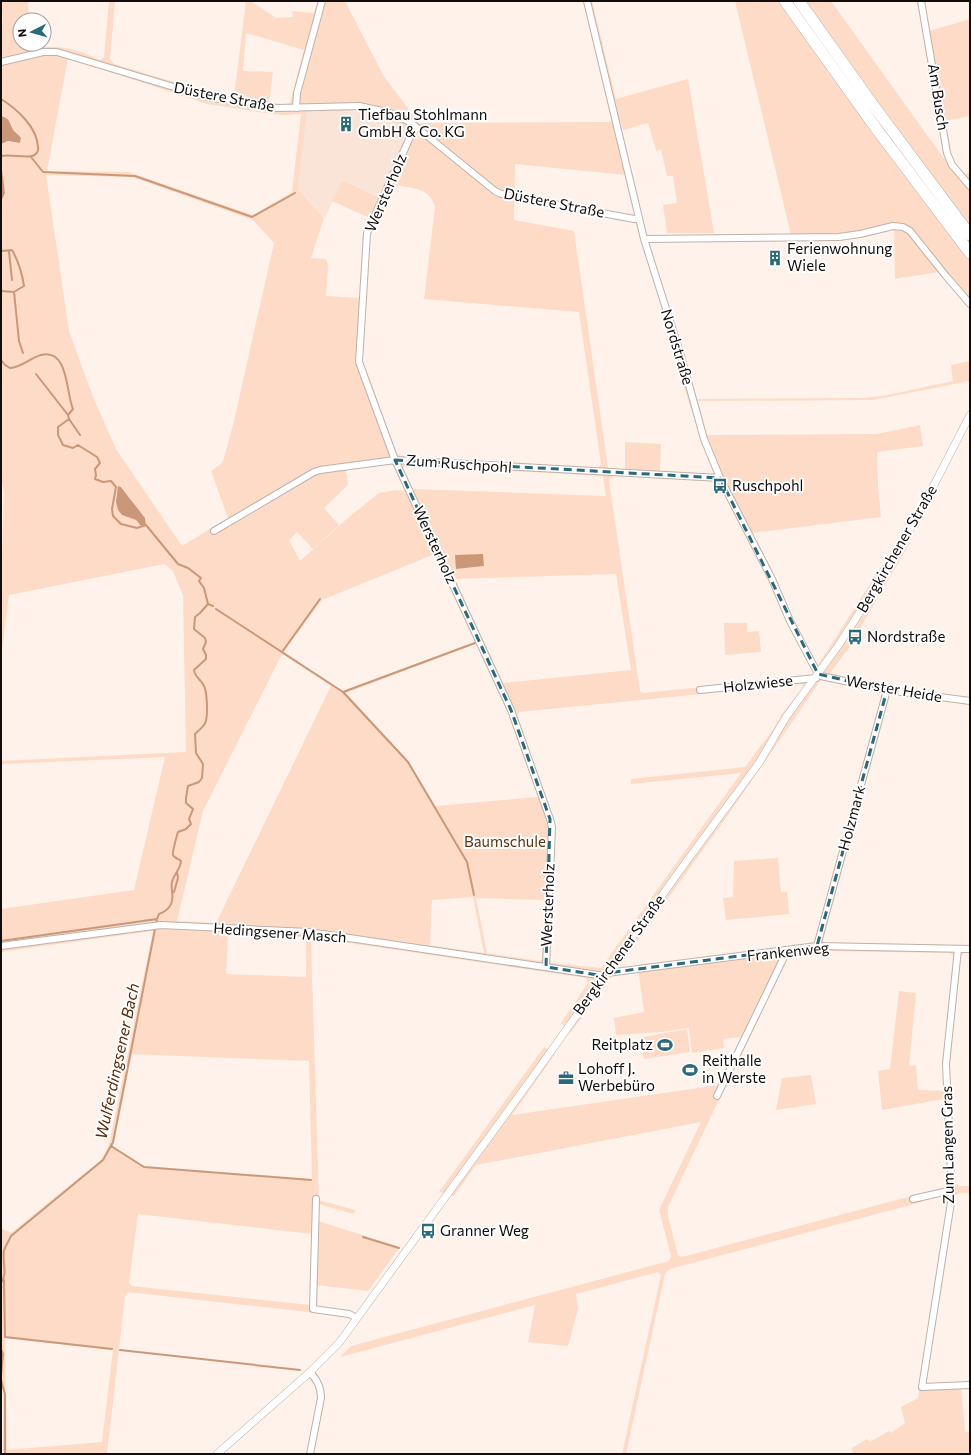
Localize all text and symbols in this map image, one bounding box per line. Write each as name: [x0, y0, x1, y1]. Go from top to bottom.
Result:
north arrow: [12, 12, 52, 52]
text: N: [15, 28, 28, 38]
street label: Am Busch: [925, 62, 953, 131]
street label: Düstere Straße: [172, 77, 276, 115]
place label: Tiefbau Stohlmann GmbH & Co. KG: [358, 105, 487, 140]
building icon: Tiefbau Stohlmann GmbH & Co. KG: [337, 115, 355, 133]
street label: Wersterholz: [360, 151, 410, 235]
street label: Düstere Straße: [502, 183, 606, 221]
place label: Ferienwohnung Wiele: [787, 239, 892, 274]
building icon: Ferienwohnung Wiele: [766, 249, 784, 267]
street label: Nordstraße: [658, 307, 698, 387]
street label: Zum Ruschpohl: [406, 450, 512, 476]
place label: Ruschpohl: [732, 476, 803, 494]
bus stop icon: Ruschpohl: [711, 477, 729, 495]
street label: Bergkirchener Straße: [852, 481, 940, 615]
street label: Wersterholz: [410, 503, 462, 586]
place label: Nordstraße: [867, 627, 945, 645]
bus stop icon: Nordstraße: [846, 628, 864, 646]
street label: Holzwiese: [722, 670, 794, 696]
street label: Werster Heide: [845, 671, 944, 705]
street label: Holzmark: [834, 783, 868, 852]
park label: Baumschule: [464, 832, 546, 850]
street label: Wersterholz: [537, 863, 557, 947]
street label: Bergkirchener Straße: [569, 891, 668, 1018]
street label: Hedingsener Masch: [213, 918, 347, 946]
street label: Frankenweg: [746, 938, 830, 964]
water label: Wulferdingsener Bach: [91, 981, 142, 1141]
place label: Reitplatz: [591, 1035, 653, 1053]
sports icon: Reitplatz: [656, 1036, 674, 1054]
place label: Reithalle in Werste: [702, 1051, 766, 1086]
place label: Lohoff J. Werbebüro: [578, 1059, 655, 1094]
sports icon: Reithalle in Werste: [681, 1061, 699, 1079]
office icon: Lohoff J. Werbebüro: [557, 1069, 575, 1087]
street label: Zum Langen Gras: [937, 1086, 957, 1204]
place label: Granner Weg: [440, 1221, 529, 1239]
bus stop icon: Granner Weg: [419, 1222, 437, 1240]

